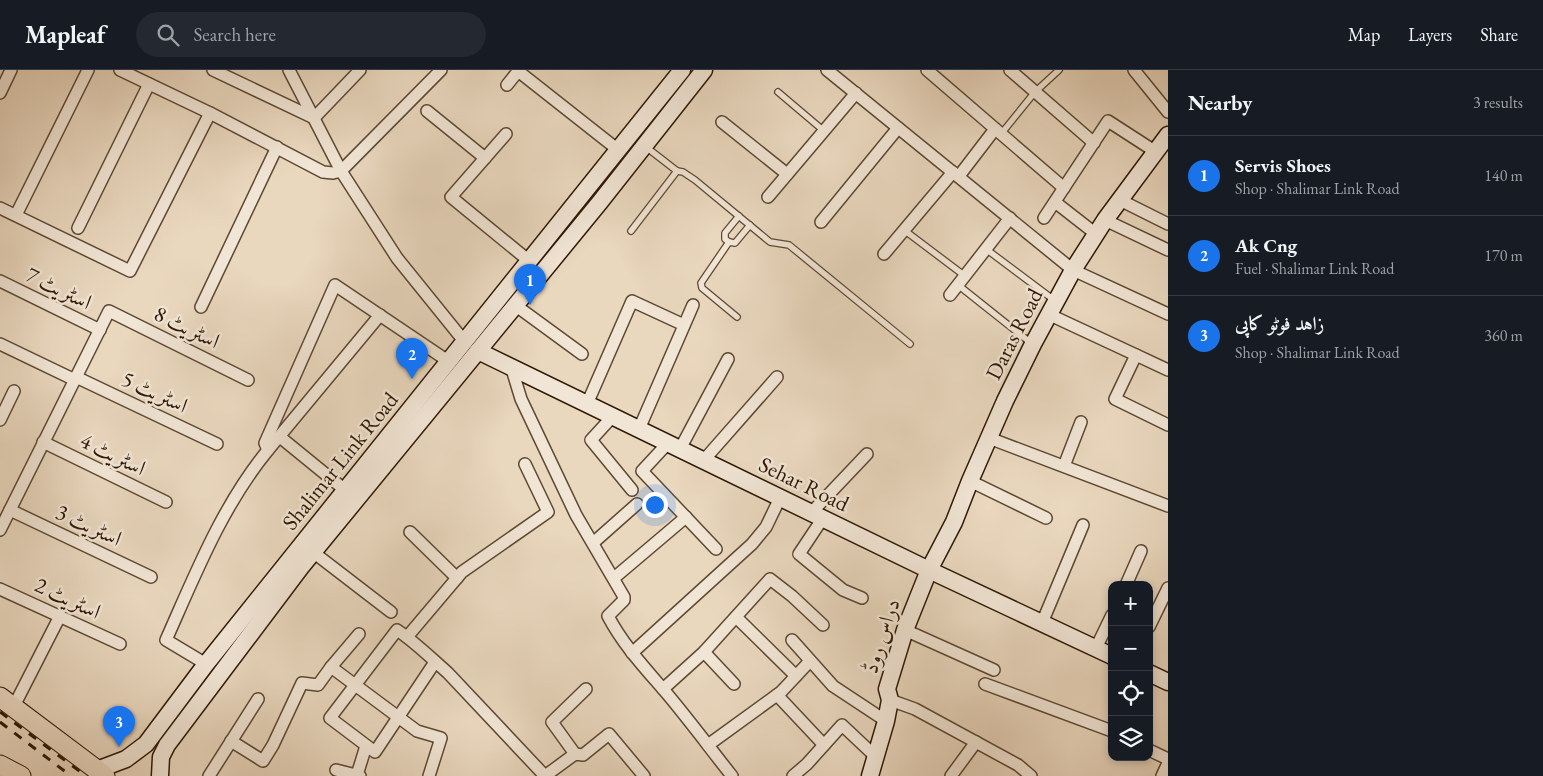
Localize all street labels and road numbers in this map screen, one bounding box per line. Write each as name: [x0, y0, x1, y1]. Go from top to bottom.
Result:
street label: اسٹریٹ 7: [21, 260, 97, 316]
street label: Daras Road: [979, 283, 1050, 385]
street label: اسٹریٹ 8: [149, 299, 225, 355]
street label: اسٹریٹ 5: [117, 364, 193, 420]
street label: Shalimar Link Road: [275, 385, 405, 536]
street label: اسٹریٹ 4: [75, 426, 151, 482]
street label: Sehar Road: [754, 450, 855, 519]
street label: اسٹریٹ 3: [51, 497, 127, 553]
street label: اسٹریٹ 2: [30, 570, 106, 626]
street label: دراس روڈ: [855, 595, 907, 677]

